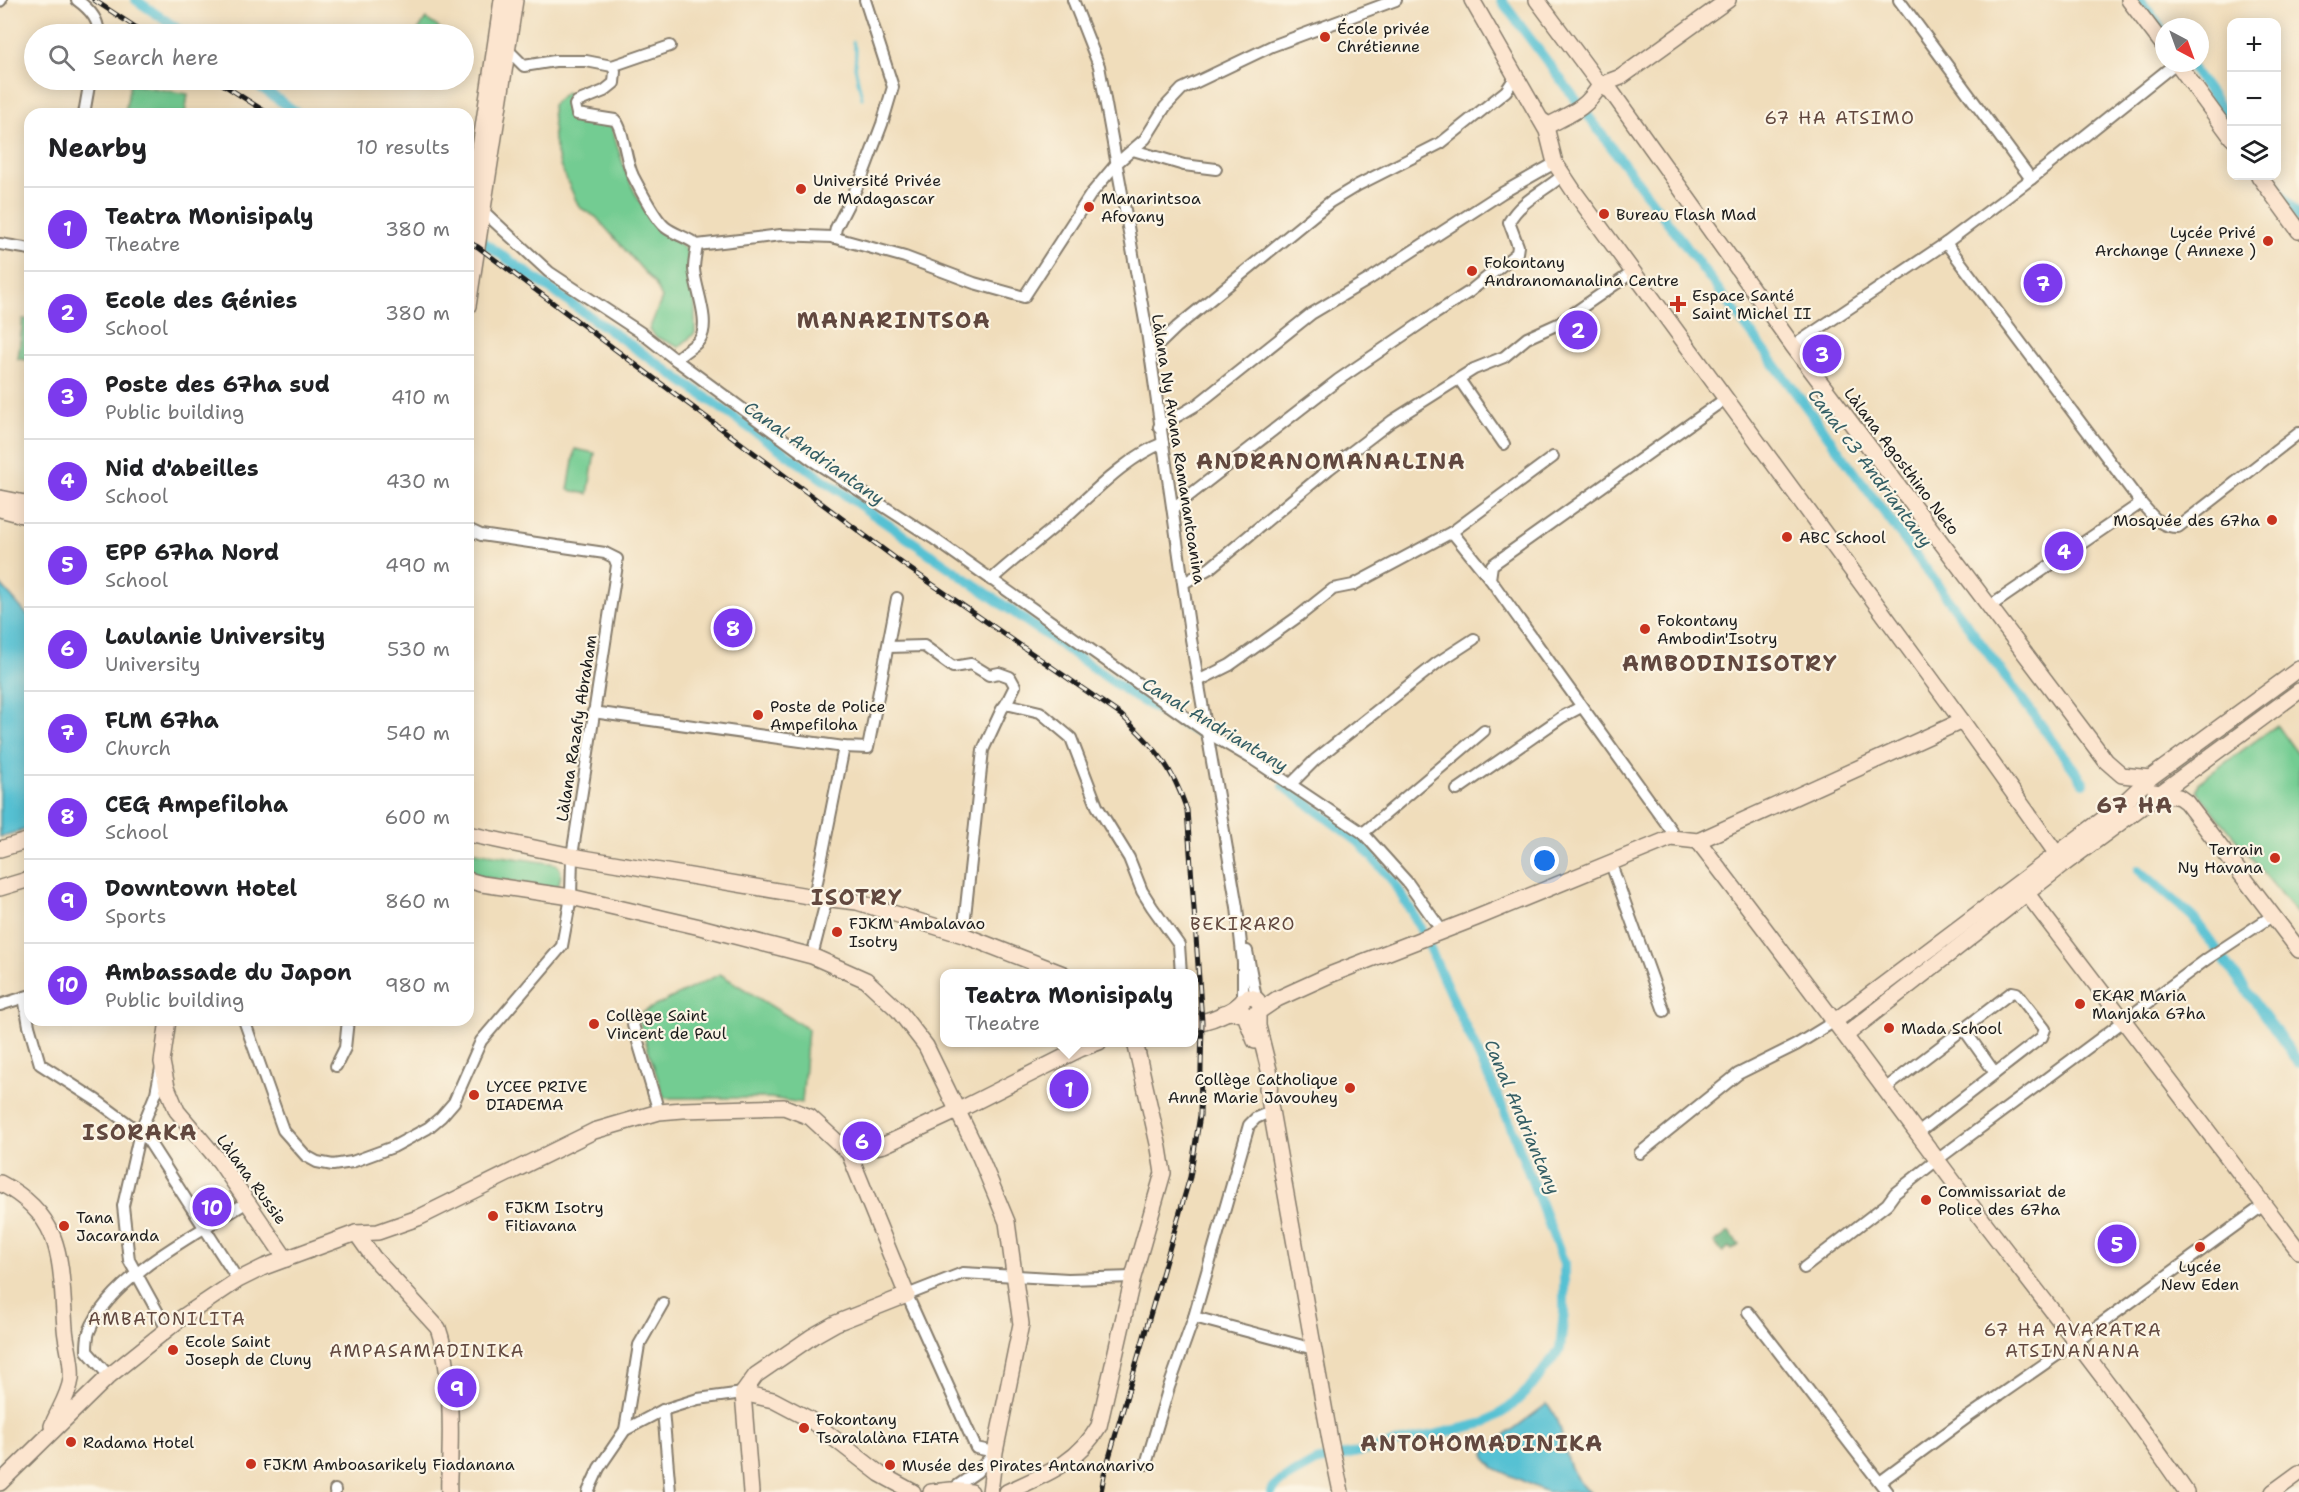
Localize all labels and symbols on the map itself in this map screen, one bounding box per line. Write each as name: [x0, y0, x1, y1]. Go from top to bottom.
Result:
place label: École privée Chrétienne: [1337, 18, 1430, 57]
north arrow: [2155, 18, 2209, 72]
marker: École privée Chrétienne: [1318, 30, 1332, 44]
district label: 67 HA ATSIMO: [1765, 106, 1915, 130]
place label: Université Privée de Madagascar: [813, 170, 941, 209]
marker: Université Privée de Madagascar: [794, 182, 808, 196]
place label: Manarintsoa Afovany: [1101, 188, 1201, 227]
marker: Manarintsoa Afovany: [1082, 200, 1096, 214]
place label: Bureau Flash Mad: [1616, 204, 1756, 225]
marker: Bureau Flash Mad: [1597, 207, 1611, 221]
place label: Lycée Privé Archange ( Annexe ): [2095, 222, 2256, 261]
marker: Lycée Privé Archange ( Annexe ): [2261, 234, 2275, 248]
place label: Fokontany Andranomanalina Centre: [1484, 252, 1679, 291]
pin: 7: [2024, 260, 2062, 306]
marker: Fokontany Andranomanalina Centre: [1465, 264, 1479, 278]
place label: Espace Santé Saint Michel II: [1692, 285, 1811, 324]
marker: Espace Santé Saint Michel II: [1669, 295, 1687, 313]
district label: MANARINTSOA: [797, 306, 991, 335]
pin: 2: [1558, 308, 1598, 352]
street label: Làlana Ny Avana Ramanantoanina: [1147, 313, 1210, 586]
pin: 3: [1802, 332, 1842, 376]
street label: Làlana Agosthino Neto: [1839, 383, 1964, 539]
water label: Canal c3 Andriantany: [1802, 384, 1938, 552]
water label: Canal Andriantany: [739, 396, 889, 510]
district label: ANDRANOMANALINA: [1196, 447, 1466, 476]
place label: Mosquée des 67ha: [2113, 510, 2260, 531]
marker: Mosquée des 67ha: [2265, 513, 2279, 527]
place label: ABC School: [1799, 527, 1886, 548]
pin: 4: [2044, 528, 2084, 574]
marker: ABC School: [1780, 530, 1794, 544]
pin: 8: [714, 606, 752, 650]
place label: Fokontany Ambodin'Isotry: [1657, 610, 1777, 649]
marker: Fokontany Ambodin'Isotry: [1638, 622, 1652, 636]
street label: Làlana Razafy Abraham: [551, 633, 602, 823]
district label: AMBODINISOTRY: [1622, 649, 1838, 678]
water label: Canal Andriantany: [1138, 672, 1292, 778]
place label: Poste de Police Ampefiloha: [770, 696, 886, 735]
marker: Poste de Police Ampefiloha: [751, 708, 765, 722]
district label: 67 HA: [2096, 791, 2174, 820]
place label: Terrain Ny Havana: [2177, 839, 2263, 878]
your location: [1530, 846, 1559, 875]
marker: Terrain Ny Havana: [2268, 851, 2282, 865]
district label: ISOTRY: [811, 883, 903, 912]
district label: BEKIRARO: [1190, 912, 1296, 936]
place label: FJKM Ambalavao Isotry: [849, 913, 985, 952]
marker: FJKM Ambalavao Isotry: [830, 925, 844, 939]
place label: EKAR Maria Manjaka 67ha: [2092, 985, 2206, 1024]
marker: EKAR Maria Manjaka 67ha: [2073, 997, 2087, 1011]
place label: Collège Saint Vincent de Paul: [606, 1005, 727, 1044]
marker: Collège Saint Vincent de Paul: [587, 1017, 601, 1031]
place label: Mada School: [1901, 1018, 2002, 1039]
marker: Mada School: [1882, 1021, 1896, 1035]
water label: Canal Andriantany: [1478, 1036, 1566, 1198]
pin: 1: [1050, 1066, 1088, 1112]
place label: Collège Catholique Anne Marie Javouhey: [1168, 1069, 1338, 1108]
place label: LYCEE PRIVE DIADEMA: [486, 1076, 587, 1115]
marker: Collège Catholique Anne Marie Javouhey: [1343, 1081, 1357, 1095]
marker: LYCEE PRIVE DIADEMA: [467, 1088, 481, 1102]
district label: ISORAKA: [82, 1118, 198, 1147]
pin: 6: [842, 1118, 882, 1164]
street label: Làlana Russie: [212, 1130, 291, 1229]
place label: Commissariat de Police des 67ha: [1938, 1181, 2066, 1220]
pin: 10: [192, 1184, 232, 1230]
marker: Commissariat de Police des 67ha: [1919, 1193, 1933, 1207]
place label: FJKM Isotry Fitiavana: [505, 1197, 604, 1236]
place label: Tana Jacaranda: [76, 1207, 159, 1246]
marker: FJKM Isotry Fitiavana: [486, 1209, 500, 1223]
marker: Tana Jacaranda: [57, 1219, 71, 1233]
pin: 5: [2098, 1222, 2136, 1266]
marker: Lycée New Eden: [2193, 1240, 2207, 1254]
place label: Lycée New Eden: [2161, 1256, 2239, 1295]
district label: AMBATONILITA: [88, 1307, 246, 1331]
district label: 67 HA AVARATRA ATSINANANA: [1984, 1318, 2162, 1363]
place label: Ecole Saint Joseph de Cluny: [185, 1331, 312, 1370]
district label: AMPASAMADINIKA: [329, 1339, 525, 1363]
marker: Ecole Saint Joseph de Cluny: [166, 1343, 180, 1357]
pin: 9: [438, 1366, 476, 1410]
place label: Fokontany Tsaralalàna FIATA: [816, 1409, 959, 1448]
marker: Fokontany Tsaralalàna FIATA: [797, 1421, 811, 1435]
district label: ANTOHOMADINIKA: [1360, 1429, 1604, 1458]
place label: Radama Hotel: [83, 1432, 194, 1453]
marker: Radama Hotel: [64, 1435, 78, 1449]
place label: FJKM Amboasarikely Fiadanana: [263, 1454, 515, 1475]
place label: Musée des Pirates Antananarivo: [902, 1455, 1154, 1476]
marker: FJKM Amboasarikely Fiadanana: [244, 1457, 258, 1471]
marker: Musée des Pirates Antananarivo: [883, 1458, 897, 1472]

